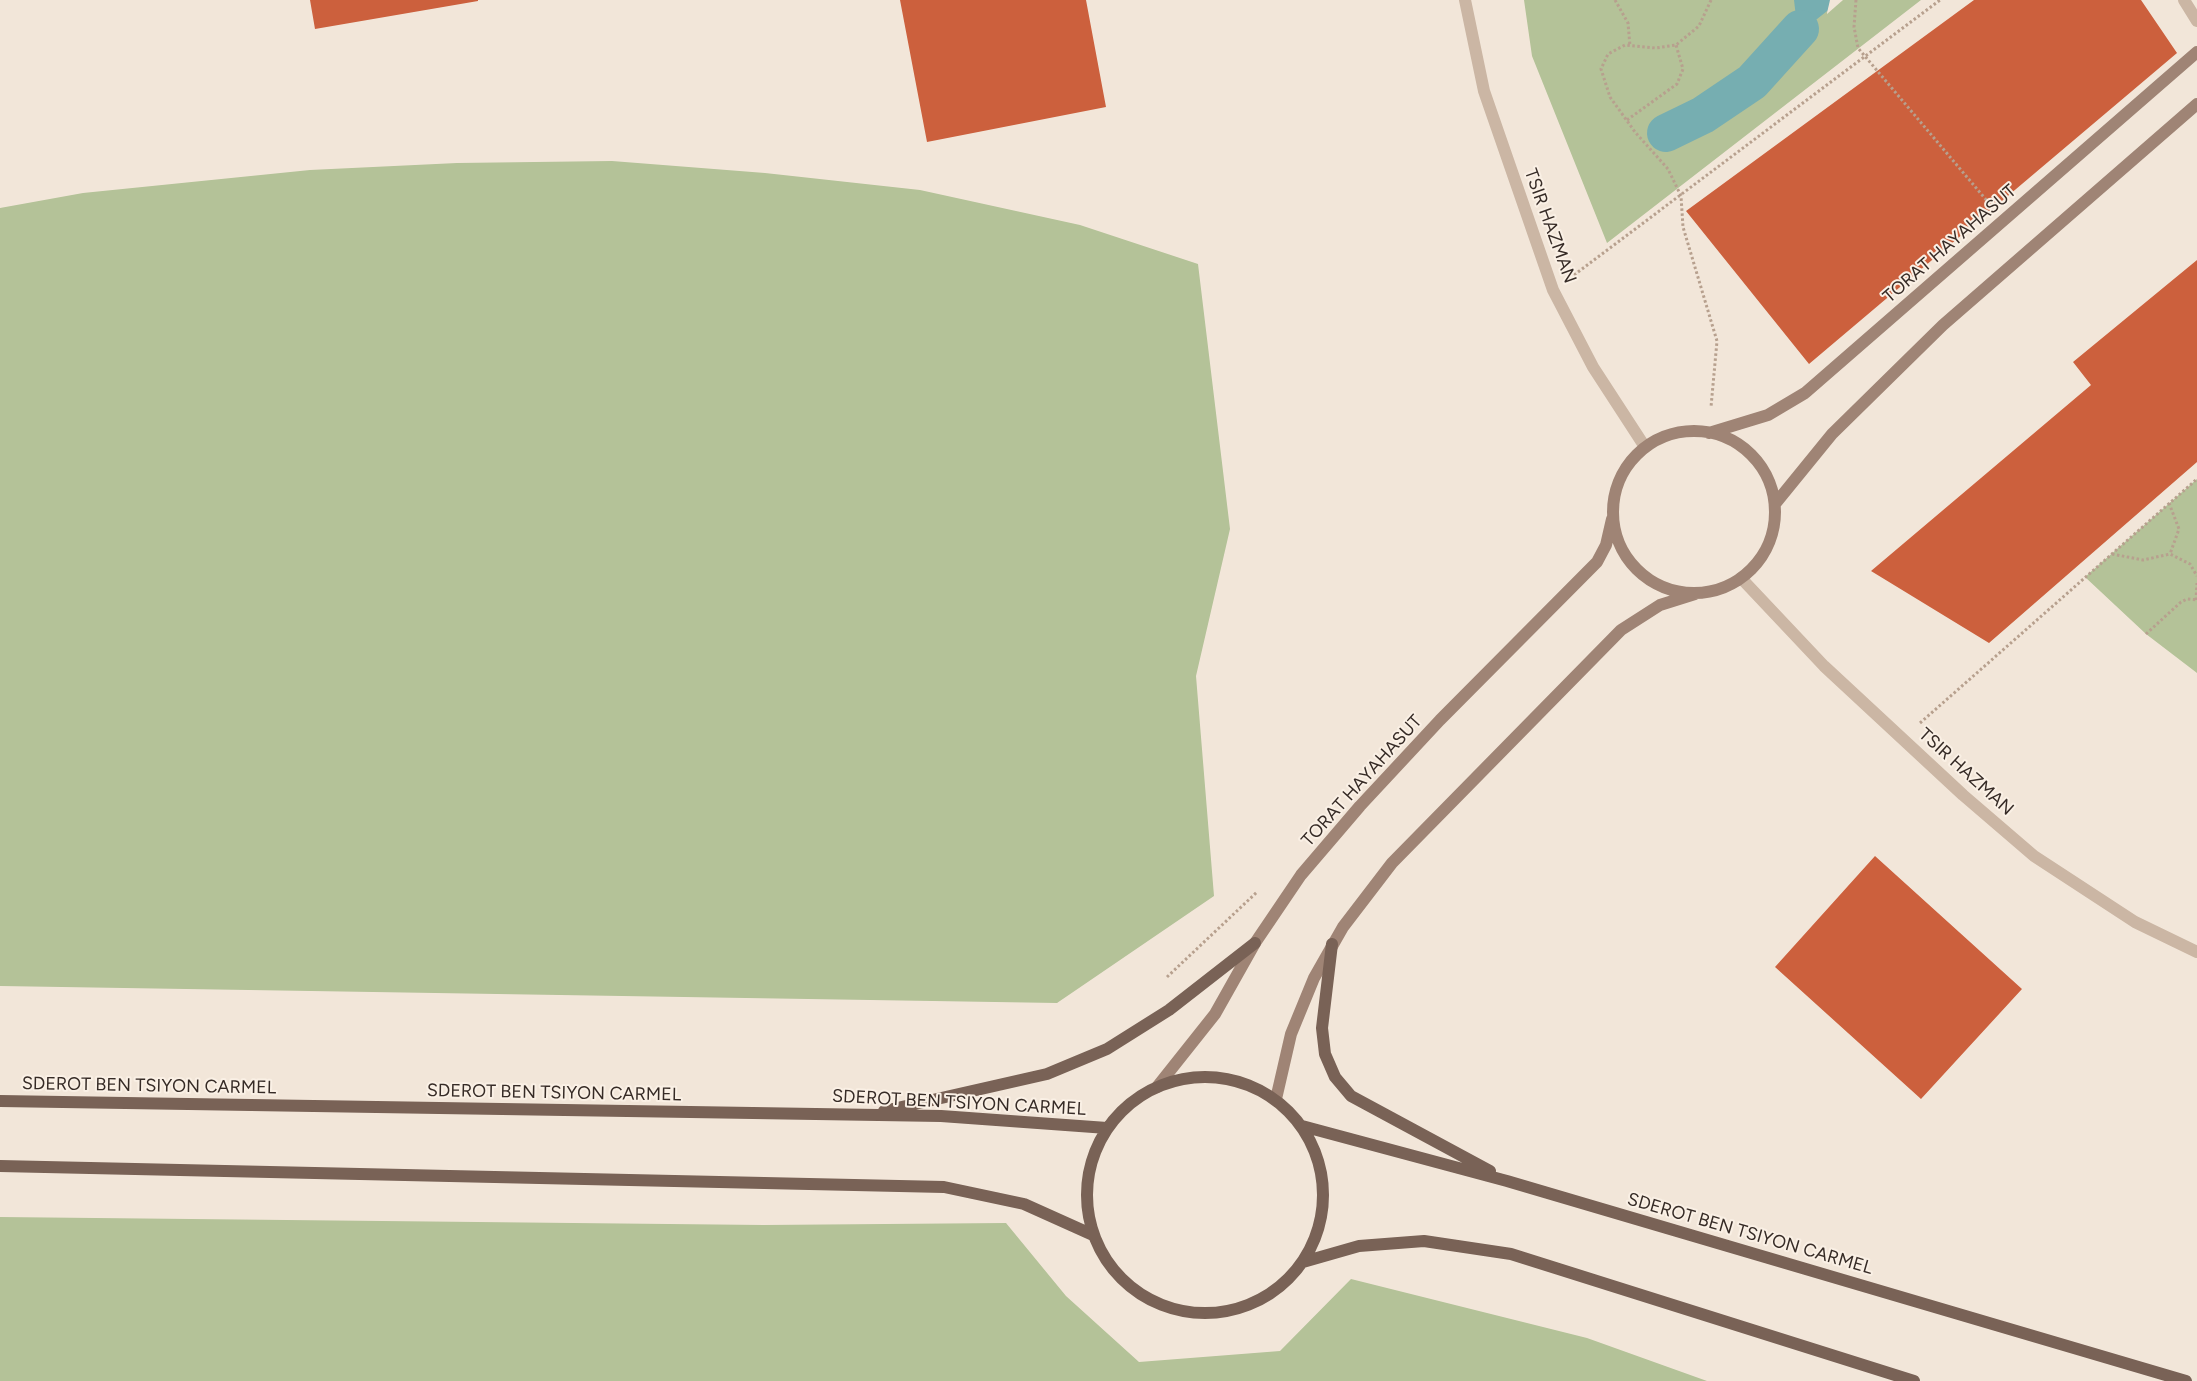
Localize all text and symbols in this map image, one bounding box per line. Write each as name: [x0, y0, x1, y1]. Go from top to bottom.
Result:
street label: TSIR HAZMAN: [1519, 166, 1581, 286]
street label: TORAT HAYAHASUT: [1879, 180, 2021, 308]
street label: TORAT HAYAHASUT: [1297, 711, 1427, 851]
street label: TSIR HAZMAN: [1914, 724, 2018, 820]
street label: SDEROT BEN TSIYON CARMEL: [22, 1073, 276, 1099]
street label: SDEROT BEN TSIYON CARMEL: [427, 1080, 681, 1106]
street label: SDEROT BEN TSIYON CARMEL: [831, 1086, 1087, 1120]
street label: SDEROT BEN TSIYON CARMEL: [1625, 1189, 1875, 1279]

